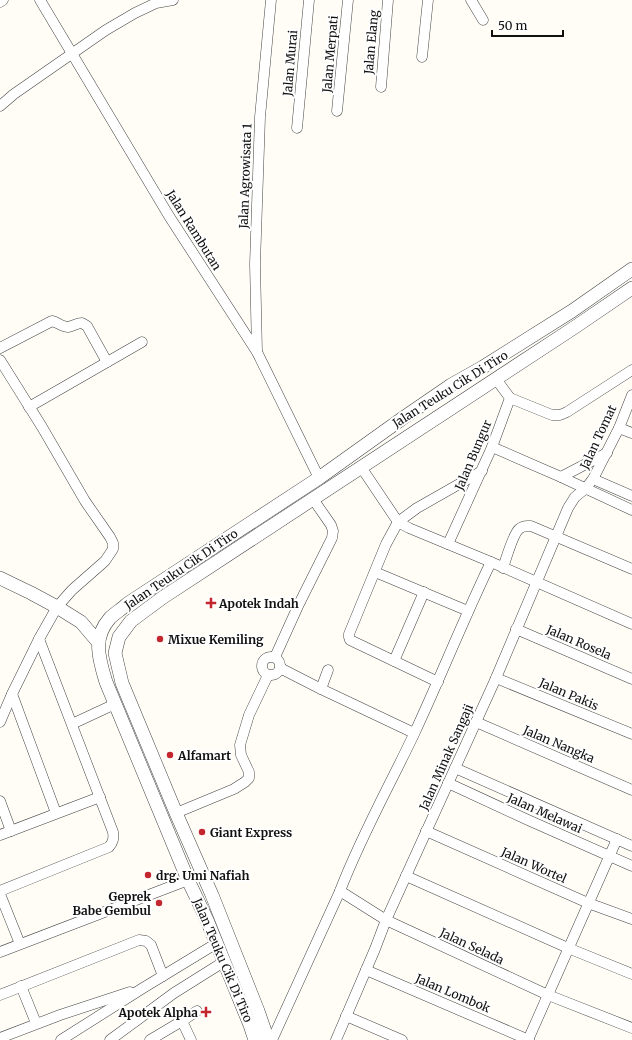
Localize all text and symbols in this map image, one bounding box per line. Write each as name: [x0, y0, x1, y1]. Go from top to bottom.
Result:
street label: Jalan Elang: [361, 8, 381, 76]
scale bar: [492, 12, 563, 38]
street label: Jalan Merpati: [319, 15, 341, 94]
text: 50 m: [498, 18, 527, 33]
street label: Jalan Murai: [280, 29, 300, 98]
street label: Jalan Agrowisata 1: [236, 122, 254, 230]
street label: Jalan Rambutan: [163, 186, 225, 273]
street label: Jalan Teuku Cik Di Tiro: [389, 347, 510, 431]
street label: Jalan Tomat: [576, 402, 620, 473]
street label: Jalan Bungur: [451, 417, 495, 493]
street label: Jalan Teuku Cik Di Tiro: [121, 526, 240, 613]
place label: Apotek Indah: [218, 596, 299, 611]
marker: Apotek Indah: [206, 598, 216, 608]
street label: Jalan Rosela: [543, 621, 614, 663]
place label: Mixue Kemiling: [168, 632, 264, 647]
marker: Mixue Kemiling: [155, 634, 165, 644]
street label: Jalan Pakis: [536, 674, 601, 713]
street label: Jalan Minak Sangaji: [415, 701, 476, 813]
street label: Jalan Nangka: [520, 722, 597, 766]
place label: Alfamart: [177, 748, 231, 763]
marker: Alfamart: [165, 750, 175, 760]
street label: Jalan Melawai: [504, 789, 585, 836]
place label: Giant Express: [210, 825, 292, 840]
marker: Giant Express: [197, 827, 207, 837]
street label: Jalan Wortel: [498, 844, 569, 886]
place label: drg. Umi Nafiah: [156, 868, 250, 883]
marker: drg. Umi Nafiah: [143, 870, 153, 880]
place label: Geprek Babe Gembul: [72, 889, 151, 918]
street label: Jalan Teuku Cik Di Tiro: [190, 895, 256, 1024]
marker: Geprek Babe Gembul: [154, 898, 164, 908]
street label: Jalan Selada: [437, 924, 507, 968]
street label: Jalan Lombok: [412, 970, 493, 1016]
place label: Apotek Alpha: [117, 1005, 198, 1020]
marker: Apotek Alpha: [201, 1007, 211, 1017]

